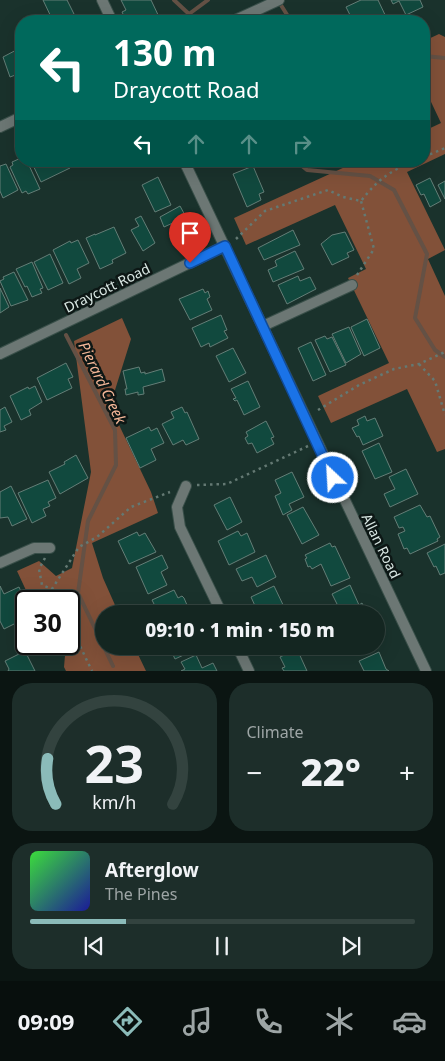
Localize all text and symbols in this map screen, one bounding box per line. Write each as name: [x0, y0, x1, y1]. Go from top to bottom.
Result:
text: 130 m: [113, 29, 216, 76]
icon: left: [30, 35, 95, 100]
text: Draycott Road: [113, 74, 260, 104]
icon: left: [129, 130, 157, 158]
icon: ahead: [182, 130, 210, 158]
icon: ahead: [235, 130, 263, 158]
icon: right: [288, 130, 316, 158]
pin: [169, 212, 211, 263]
icon: arrive: [176, 219, 204, 247]
street label: Draycott Road: [61, 259, 153, 317]
water label: Pierard Creek: [74, 338, 132, 428]
position arrow: [306, 451, 358, 503]
street label: Allan Road: [358, 510, 405, 581]
speed limit sign: 30: [15, 590, 80, 655]
text: 09:10 · 1 min · 150 m: [145, 617, 335, 643]
text: Climate: [247, 721, 304, 743]
text: 23: [85, 727, 144, 798]
text: 22°: [301, 745, 361, 797]
text: −: [247, 753, 263, 791]
text: +: [399, 753, 415, 791]
text: km/h: [92, 790, 136, 814]
text: Afterglow: [105, 857, 199, 883]
text: The Pines: [105, 883, 177, 905]
icon: previous: [80, 932, 108, 960]
icon: pause: [208, 932, 236, 960]
icon: next: [337, 932, 365, 960]
icon: directions: [110, 1004, 145, 1039]
icon: music: [180, 1004, 215, 1039]
icon: phone: [251, 1004, 286, 1039]
icon: climate: [322, 1004, 357, 1039]
icon: car: [392, 1004, 427, 1039]
text: 09:09: [18, 1006, 74, 1036]

